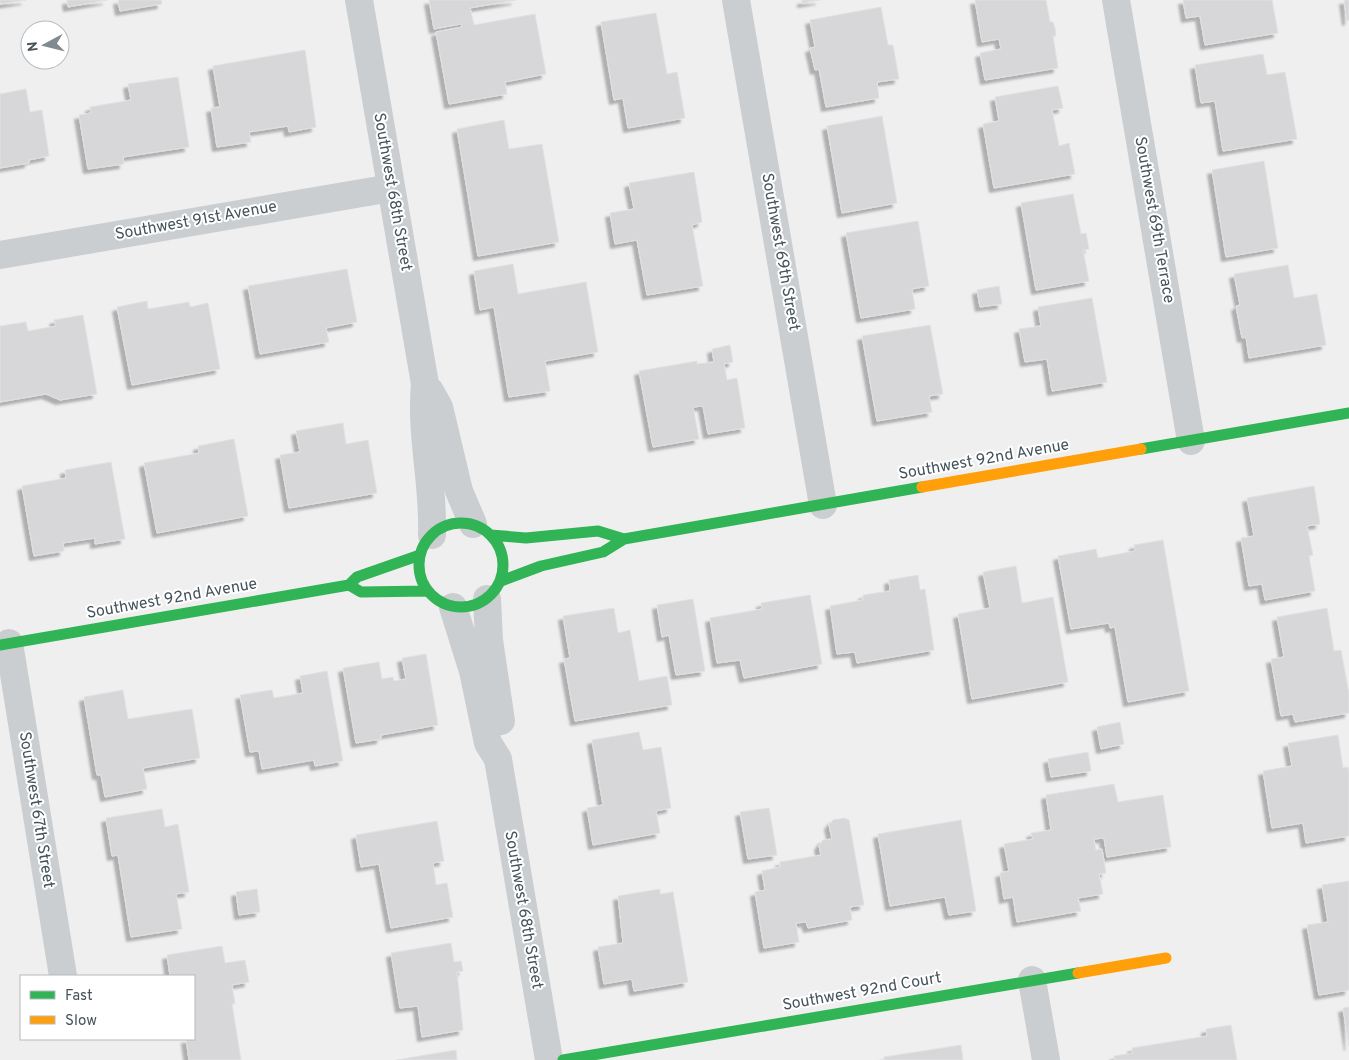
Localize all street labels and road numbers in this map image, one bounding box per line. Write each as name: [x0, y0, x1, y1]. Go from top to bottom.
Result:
street label: Southwest 68th Street: [368, 111, 416, 273]
street label: Southwest 69th Terrace: [1129, 135, 1179, 305]
street label: Southwest 69th Street: [756, 172, 804, 332]
street label: Southwest 91st Avenue: [114, 197, 278, 245]
street label: Southwest 92nd Avenue: [897, 435, 1071, 485]
street label: Southwest 92nd Avenue: [85, 574, 259, 624]
street label: Southwest 67th Street: [14, 730, 58, 890]
street label: Southwest 68th Street: [499, 829, 547, 991]
street label: Southwest 92nd Court: [781, 968, 943, 1016]

